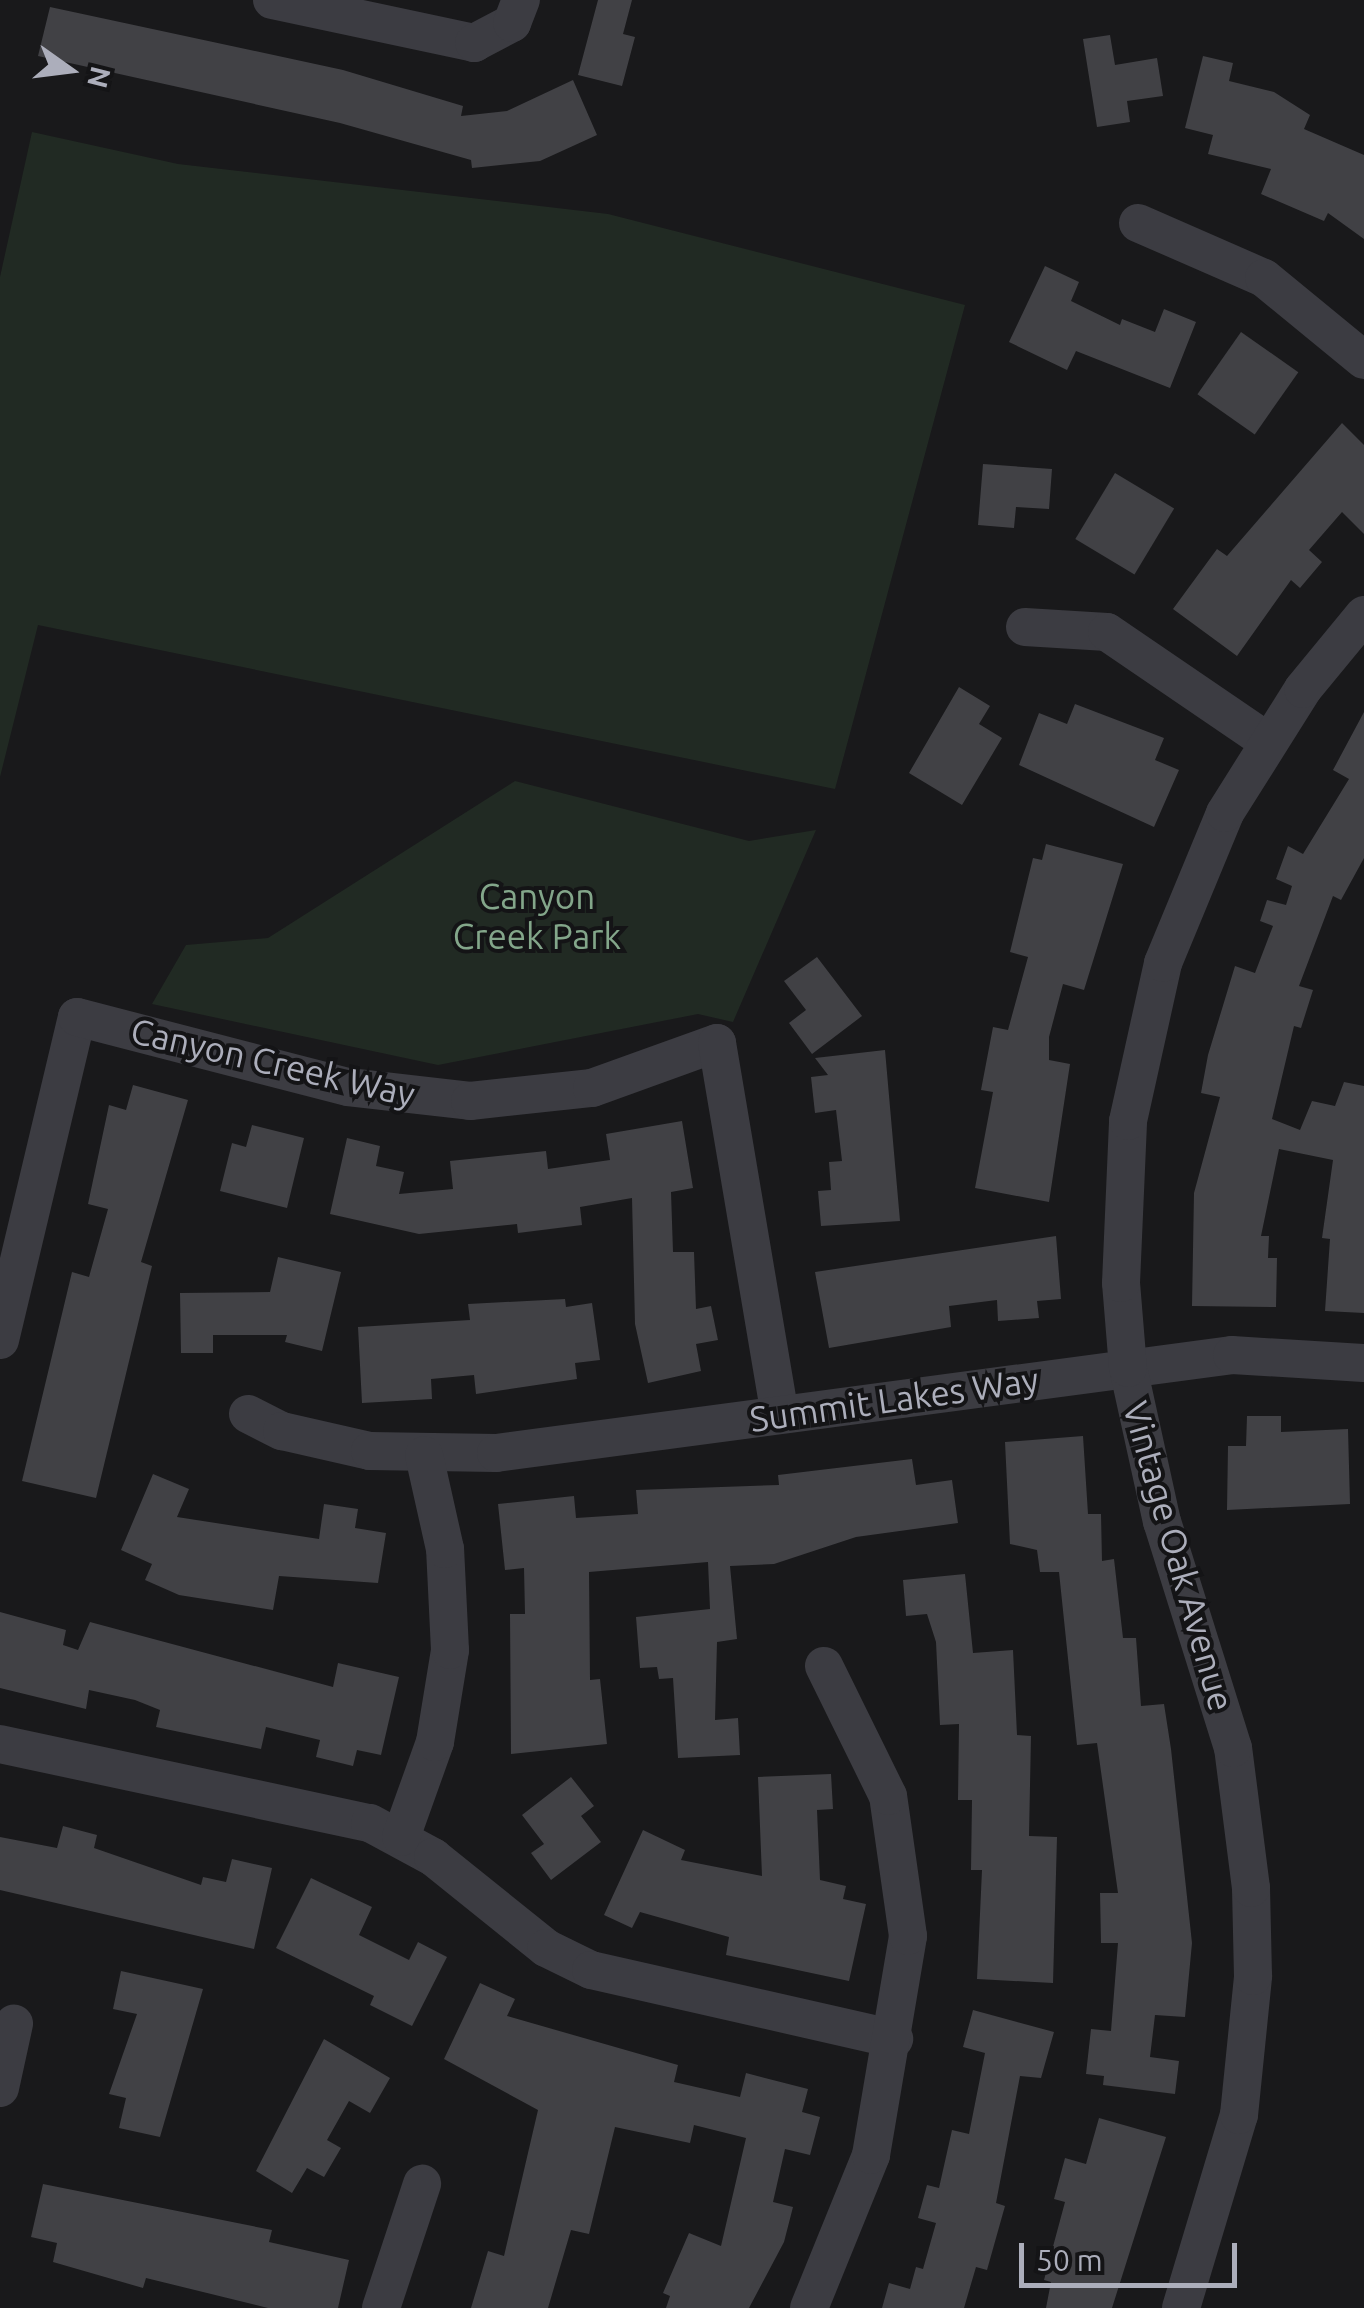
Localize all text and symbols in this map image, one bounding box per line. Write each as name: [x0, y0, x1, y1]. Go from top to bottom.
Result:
north arrow: [20, 20, 120, 120]
text: N: [82, 63, 117, 91]
park label: Canyon Creek Park: [453, 875, 621, 957]
street label: Canyon Creek Way: [127, 1009, 419, 1115]
street label: Summit Lakes Way: [747, 1358, 1041, 1440]
street label: Vintage Oak Avenue: [1115, 1397, 1243, 1715]
scale bar: [1024, 2223, 1242, 2285]
text: 50 m: [1036, 2243, 1103, 2277]

